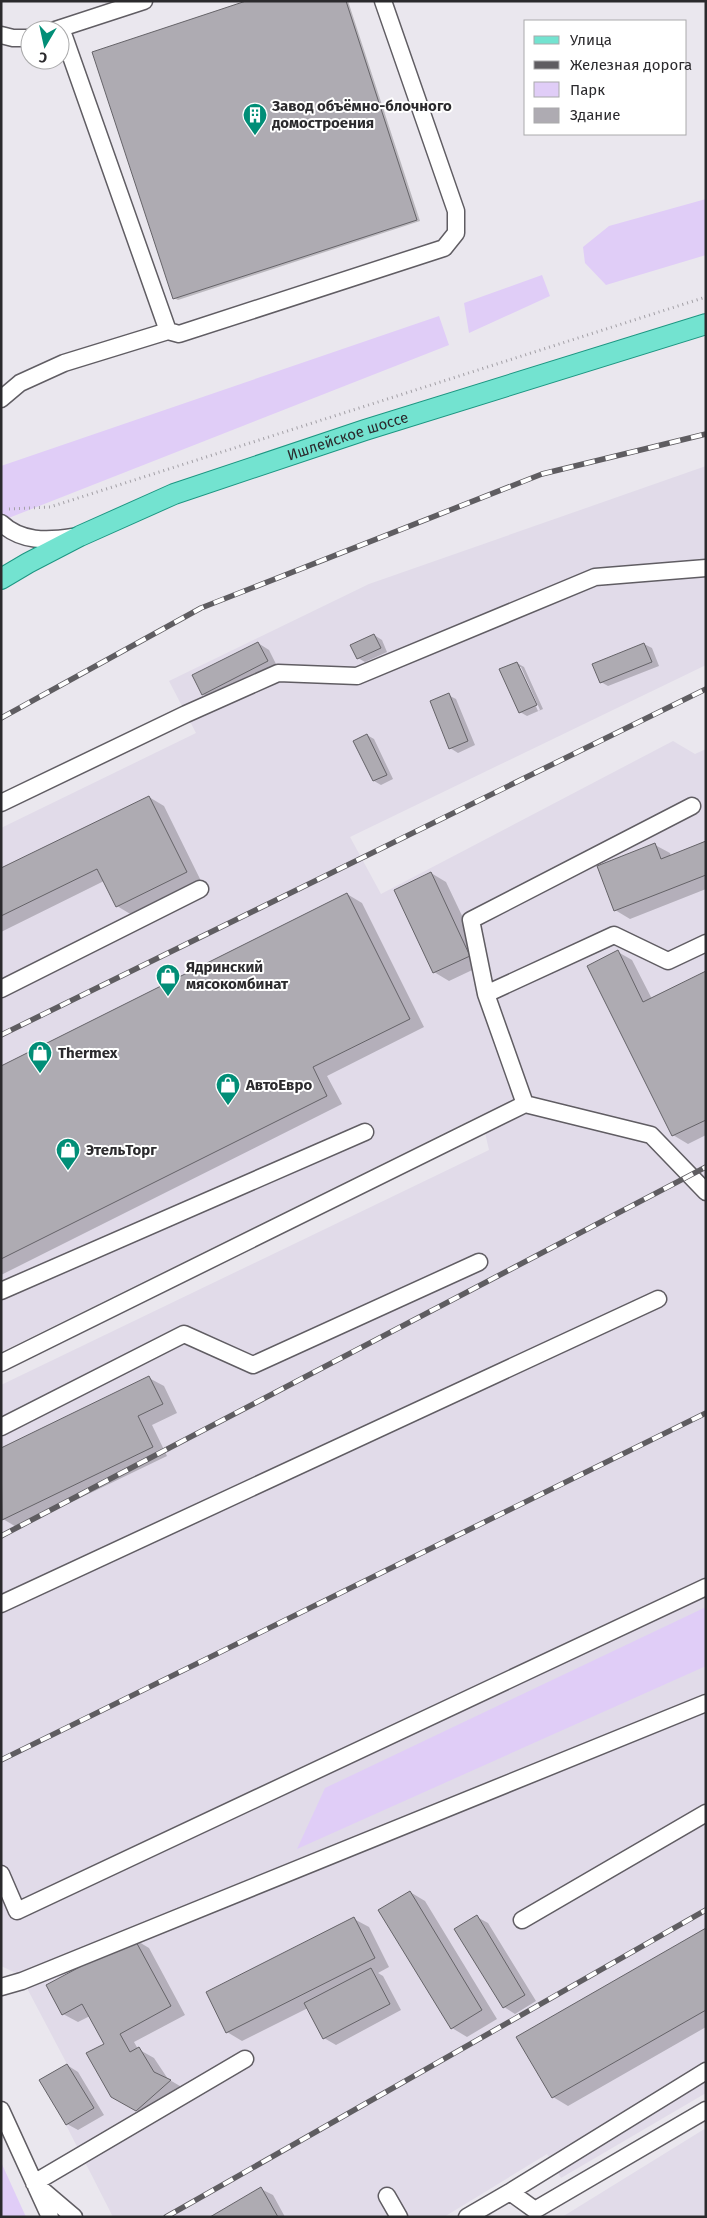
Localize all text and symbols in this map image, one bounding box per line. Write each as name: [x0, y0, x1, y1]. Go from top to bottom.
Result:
north arrow: [20, 20, 70, 70]
legend: [524, 20, 687, 135]
text: Улица: [570, 31, 612, 49]
text: С: [38, 48, 48, 66]
text: Железная дорога: [570, 56, 692, 74]
text: Парк: [570, 81, 605, 99]
place label: Завод объёмно-блочного домостроения: [271, 97, 452, 132]
building icon: Завод объёмно-блочного домостроения: [242, 102, 268, 136]
text: Здание: [570, 106, 620, 124]
street label: Ишлейское шоссе: [285, 408, 411, 464]
place label: Ядринский мясокомбинат: [186, 958, 289, 993]
shop icon: Ядринский мясокомбинат: [155, 963, 181, 997]
shop icon: Thermex: [27, 1040, 53, 1074]
place label: Thermex: [58, 1044, 118, 1062]
shop icon: АвтоЕвро: [215, 1072, 241, 1106]
place label: АвтоЕвро: [245, 1076, 312, 1094]
shop icon: ЭтельТорг: [55, 1137, 81, 1171]
place label: ЭтельТорг: [86, 1141, 157, 1159]

